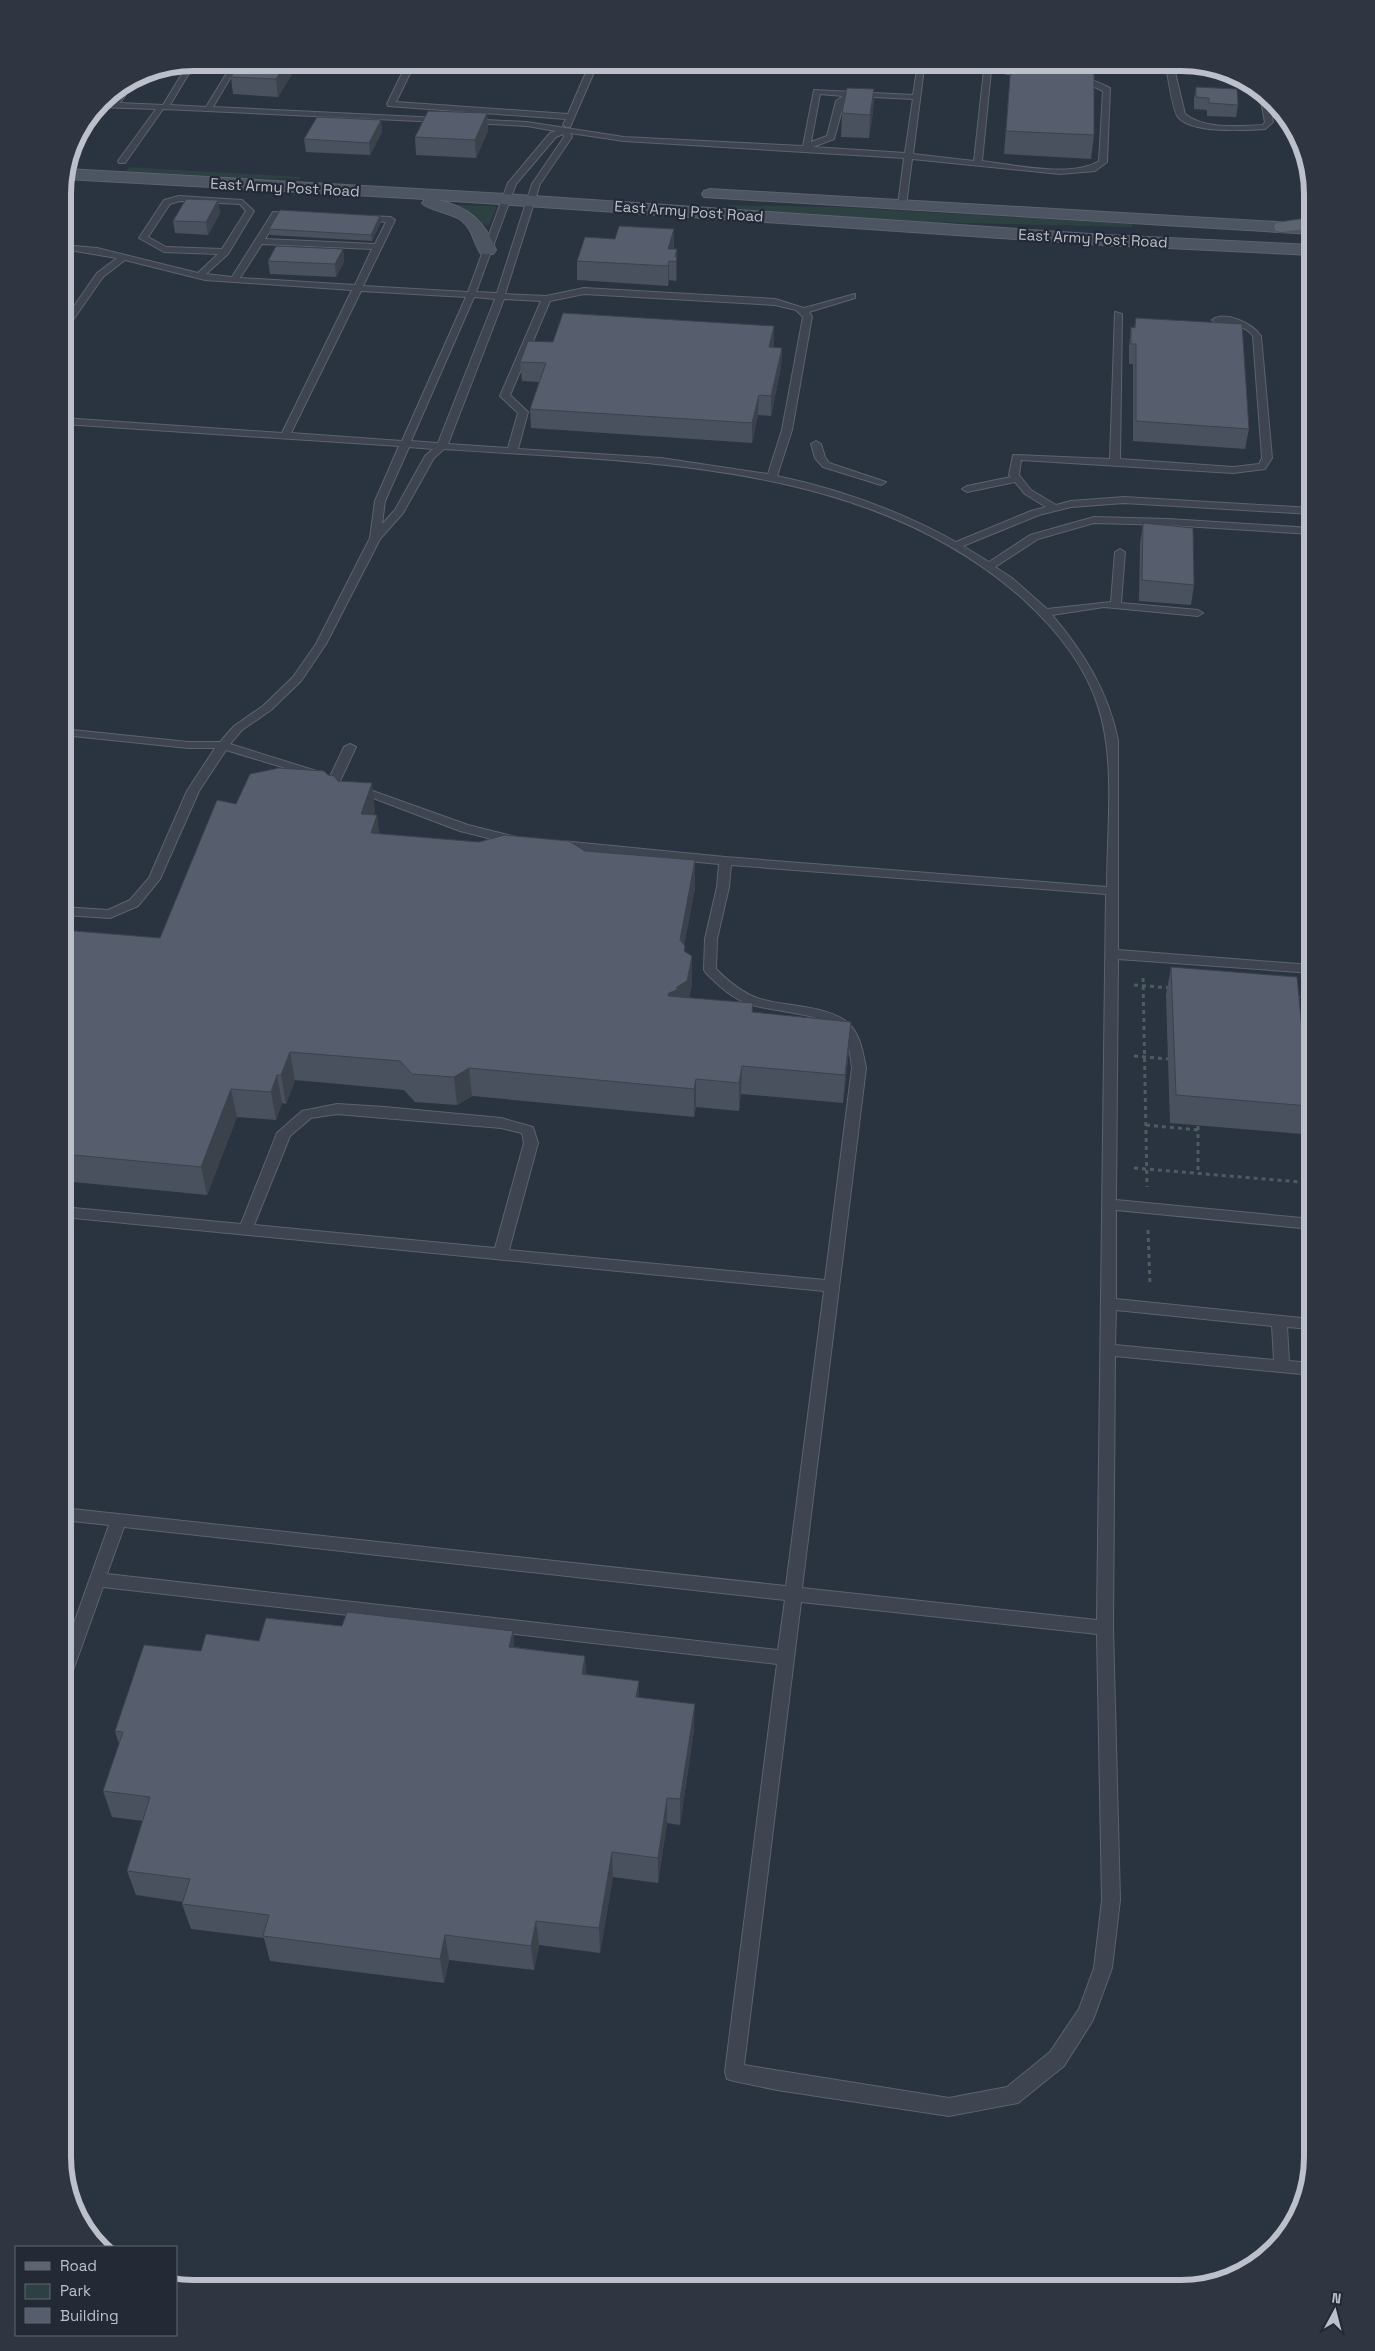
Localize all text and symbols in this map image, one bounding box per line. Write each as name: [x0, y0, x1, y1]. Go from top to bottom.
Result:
street label: East Army Post Road: [210, 174, 360, 200]
street label: East Army Post Road: [614, 196, 764, 226]
street label: East Army Post Road: [1018, 225, 1168, 251]
legend: [15, 2246, 178, 2336]
text: Road: [60, 2256, 97, 2275]
text: Park: [60, 2281, 91, 2300]
north arrow: [1310, 2286, 1360, 2336]
text: N: [1331, 2289, 1342, 2308]
text: Building: [60, 2306, 119, 2325]

